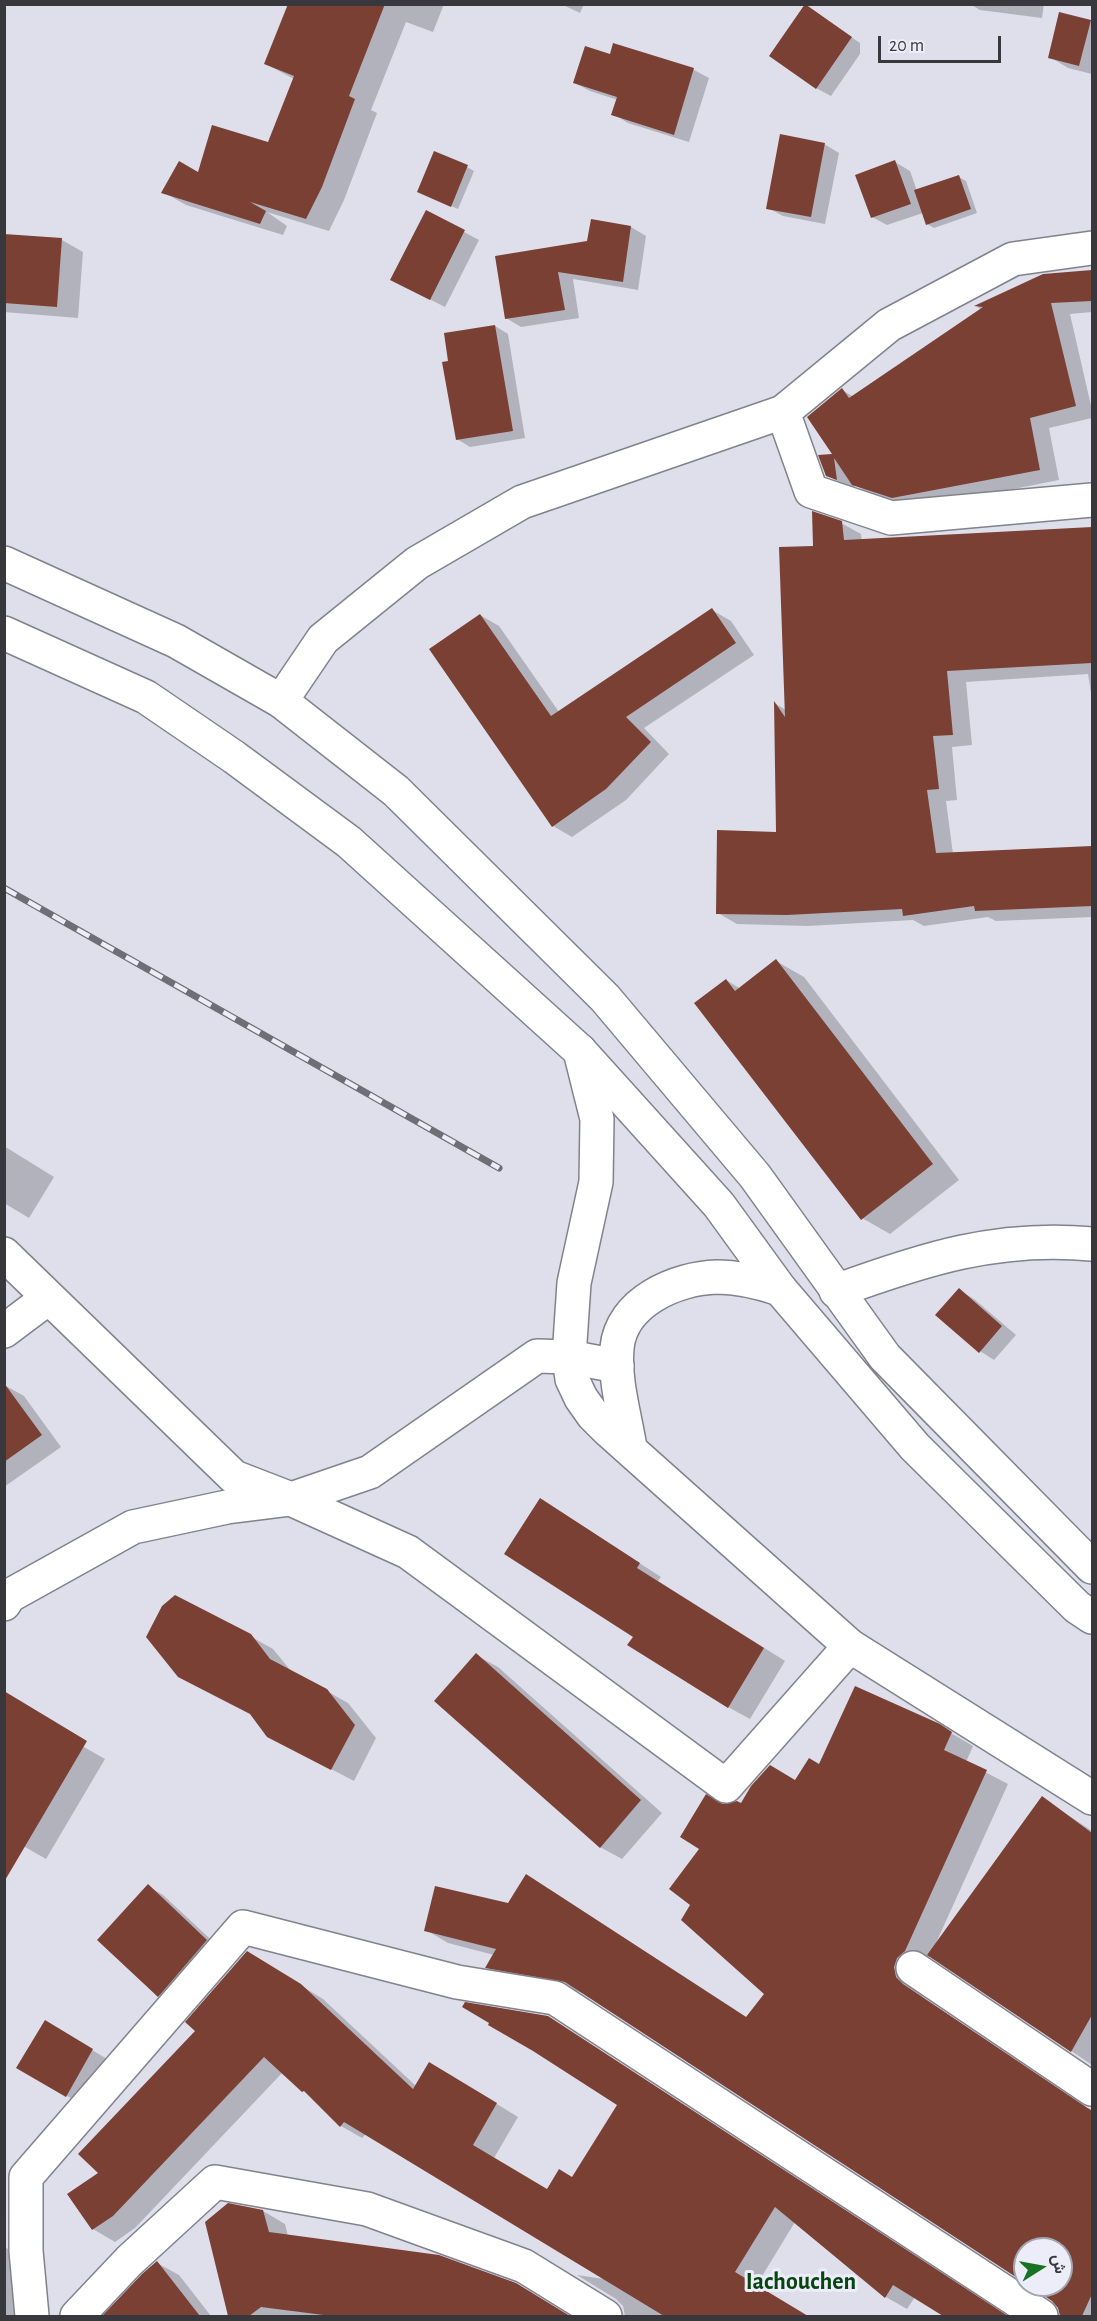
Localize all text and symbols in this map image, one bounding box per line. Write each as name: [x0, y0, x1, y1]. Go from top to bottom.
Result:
scale bar: [881, 24, 1004, 62]
text: 20 m: [889, 37, 924, 55]
north arrow: [1013, 2237, 1073, 2297]
text: ش: [1049, 2253, 1068, 2275]
district label: Iachouchen: [746, 2268, 856, 2296]

